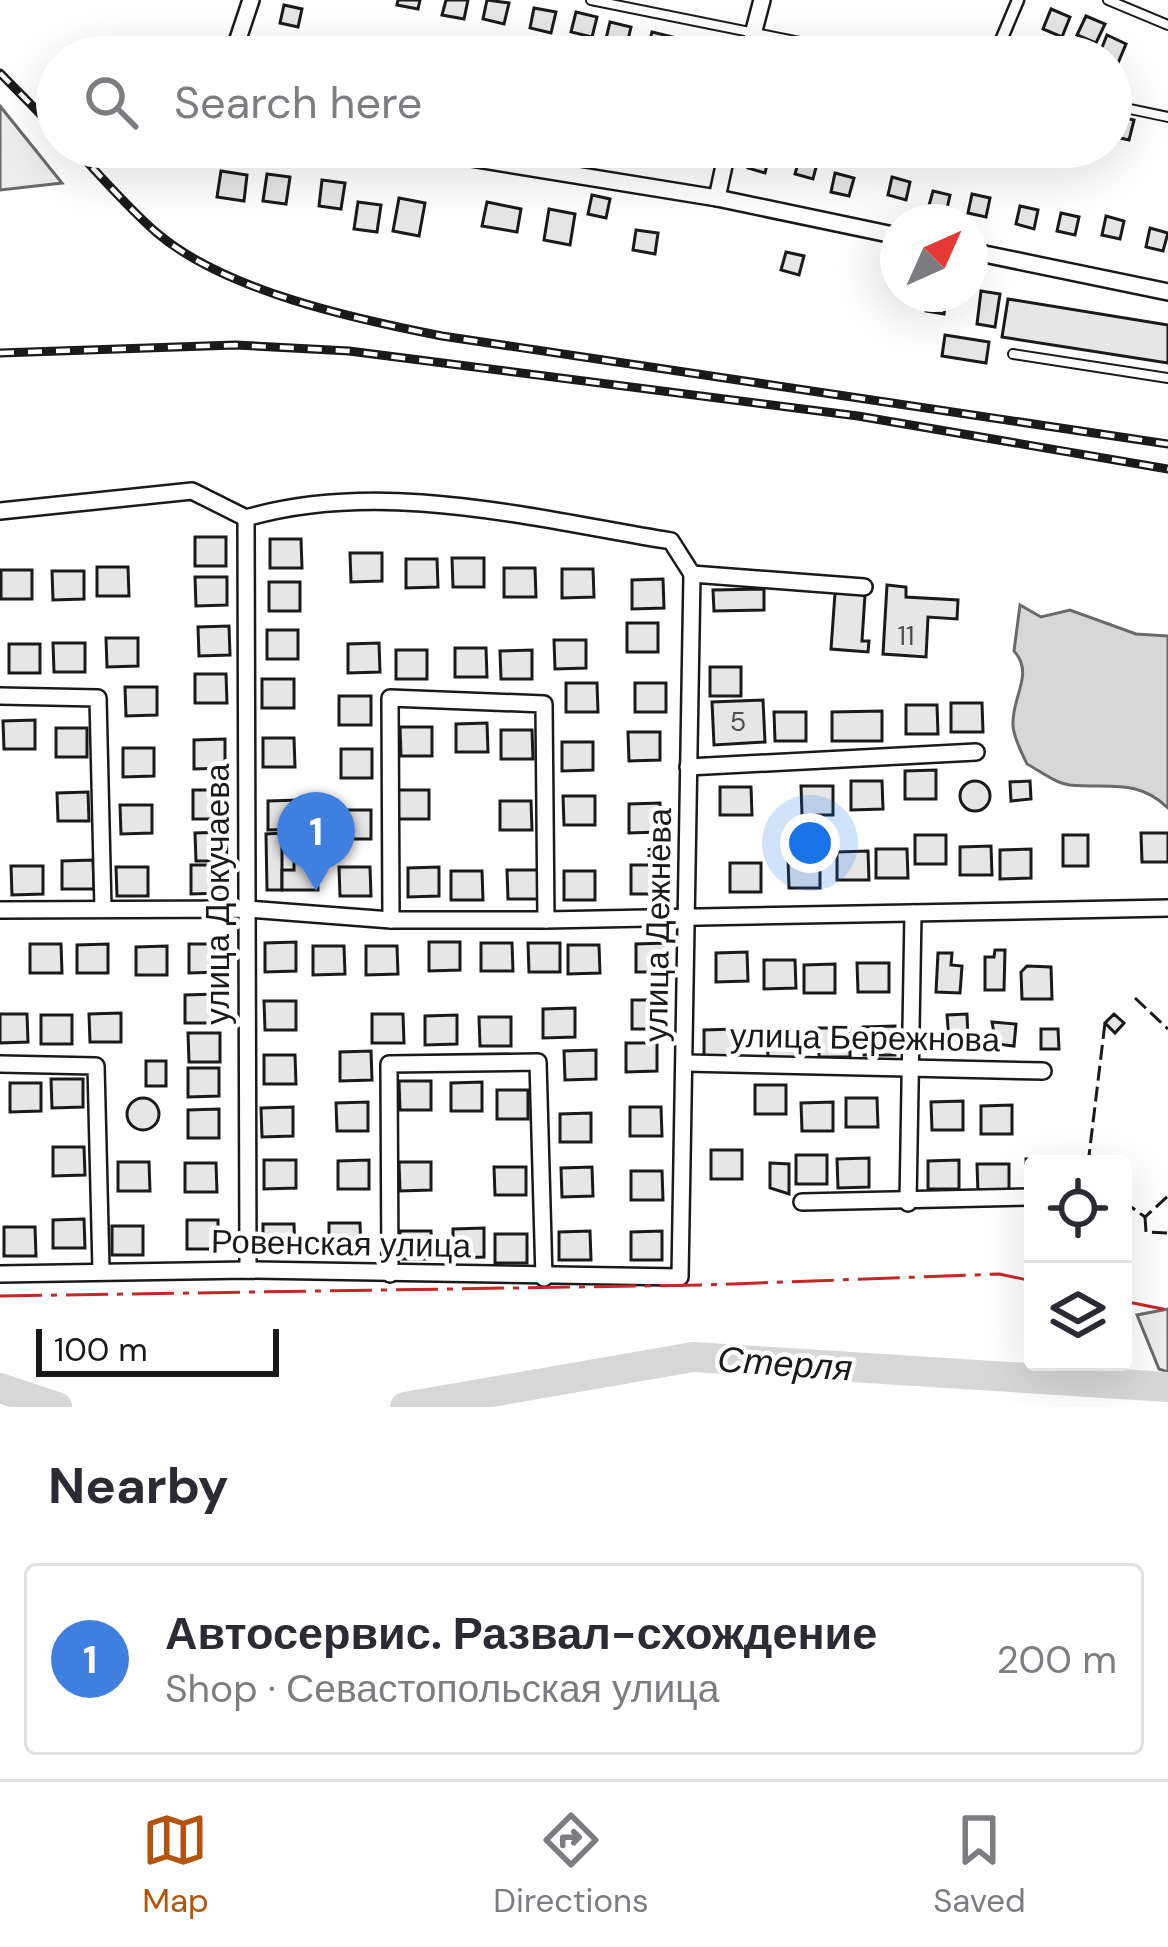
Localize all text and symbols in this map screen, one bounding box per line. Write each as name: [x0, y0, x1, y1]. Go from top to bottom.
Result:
search box: [36, 36, 1132, 168]
icon: search: [78, 69, 144, 135]
text: Search here: [174, 73, 422, 132]
north arrow: [880, 204, 988, 312]
house number: 11: [898, 618, 914, 653]
house number: 5: [730, 704, 746, 739]
street label: улица Докучаева: [196, 763, 239, 1025]
pin: 1: [277, 792, 355, 891]
street label: улица Дежнёва: [634, 807, 681, 1042]
your location: [780, 813, 840, 873]
street label: улица Бережнова: [730, 1014, 1001, 1061]
map controls: [1024, 1155, 1132, 1371]
button: locate: [1024, 1155, 1132, 1263]
street label: Ровенская улица: [211, 1220, 472, 1267]
button: layers: [1024, 1263, 1132, 1371]
scale bar: [36, 1323, 279, 1376]
text: 100 m: [54, 1328, 148, 1371]
water label: Стерля: [716, 1335, 854, 1392]
text: Nearby: [48, 1452, 229, 1519]
text: Автосервис. Развал-схождение: [165, 1604, 877, 1663]
text: 1: [83, 1634, 97, 1685]
text: 200 m: [996, 1634, 1117, 1685]
text: Shop · Севастопольская улица: [165, 1663, 719, 1714]
tab: Map: [142, 1807, 209, 1922]
tab: Directions: [493, 1807, 649, 1922]
tab: Saved: [933, 1807, 1026, 1922]

